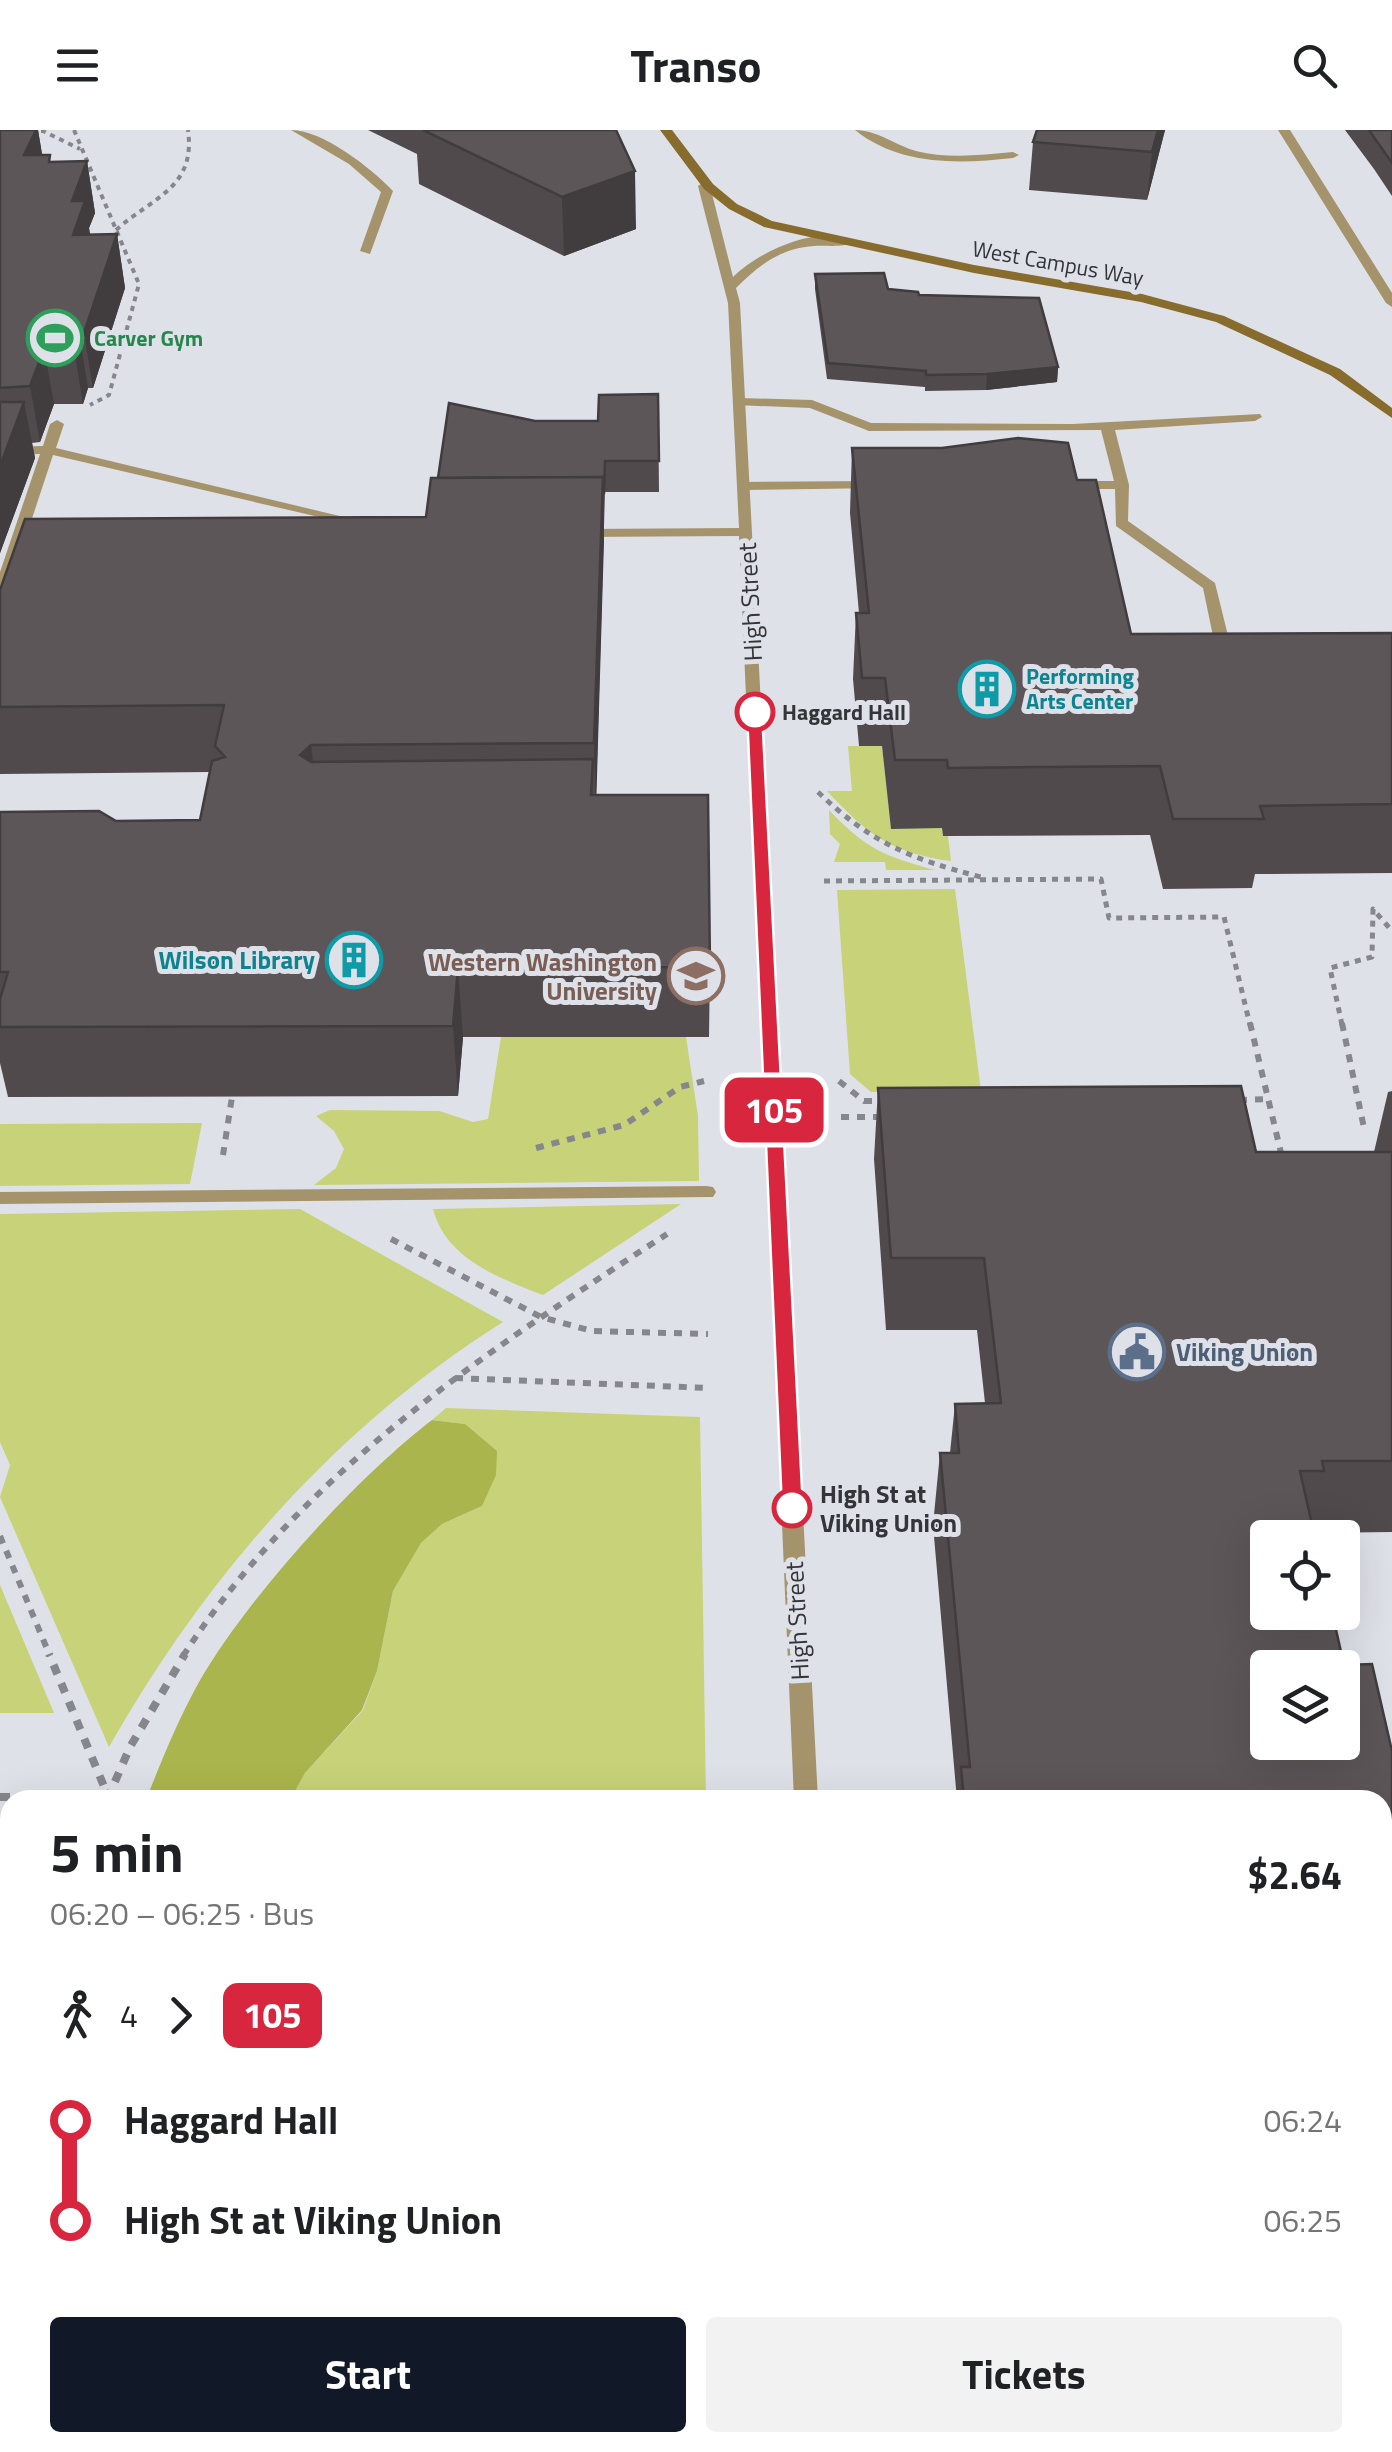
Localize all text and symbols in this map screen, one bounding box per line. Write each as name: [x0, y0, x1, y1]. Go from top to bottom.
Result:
text: Transo: [630, 31, 762, 99]
icon: menu: [50, 38, 105, 93]
icon: search: [1287, 38, 1342, 93]
street label: West Campus Way: [970, 231, 1147, 295]
sports icon: Carver Gym: [25, 308, 85, 368]
place label: Carver Gym: [94, 321, 203, 355]
street label: High Street: [728, 542, 772, 662]
building icon: Performing Arts Center: [957, 659, 1017, 719]
place label: Performing Arts Center: [1026, 659, 1134, 718]
marker: Haggard Hall: [736, 693, 774, 731]
place label: Haggard Hall: [782, 695, 906, 729]
building icon: Wilson Library: [324, 930, 384, 990]
place label: Wilson Library: [158, 941, 315, 979]
place label: Western Washington University: [428, 943, 657, 1010]
school or university icon: Western Washington University: [666, 946, 726, 1006]
line badge: 105: [716, 1078, 832, 1142]
text: 105: [745, 1083, 803, 1137]
public building icon: Viking Union: [1107, 1322, 1167, 1382]
place label: Viking Union: [1176, 1333, 1313, 1371]
place label: High St at Viking Union: [820, 1475, 957, 1542]
marker: High St at Viking Union: [773, 1489, 811, 1527]
map controls: [1250, 1520, 1360, 1760]
button: locate: [1250, 1520, 1360, 1630]
street label: High Street: [775, 1561, 819, 1681]
button: layers: [1250, 1650, 1360, 1760]
text: 5 min: [50, 1810, 184, 1893]
text: $2.64: [1247, 1846, 1342, 1904]
text: 06:20 – 06:25 · Bus: [50, 1889, 314, 1937]
icon: walk: [50, 1988, 105, 2043]
icon: forward: [153, 1988, 208, 2043]
text: 105: [243, 1988, 302, 2042]
text: 4: [120, 1991, 138, 2039]
text: Haggard Hall: [124, 2091, 338, 2149]
text: 06:24: [1263, 2096, 1342, 2144]
text: High St at Viking Union: [124, 2191, 502, 2249]
text: 06:25: [1263, 2196, 1342, 2244]
button: Start: [50, 2317, 686, 2432]
button: Tickets: [706, 2317, 1342, 2432]

